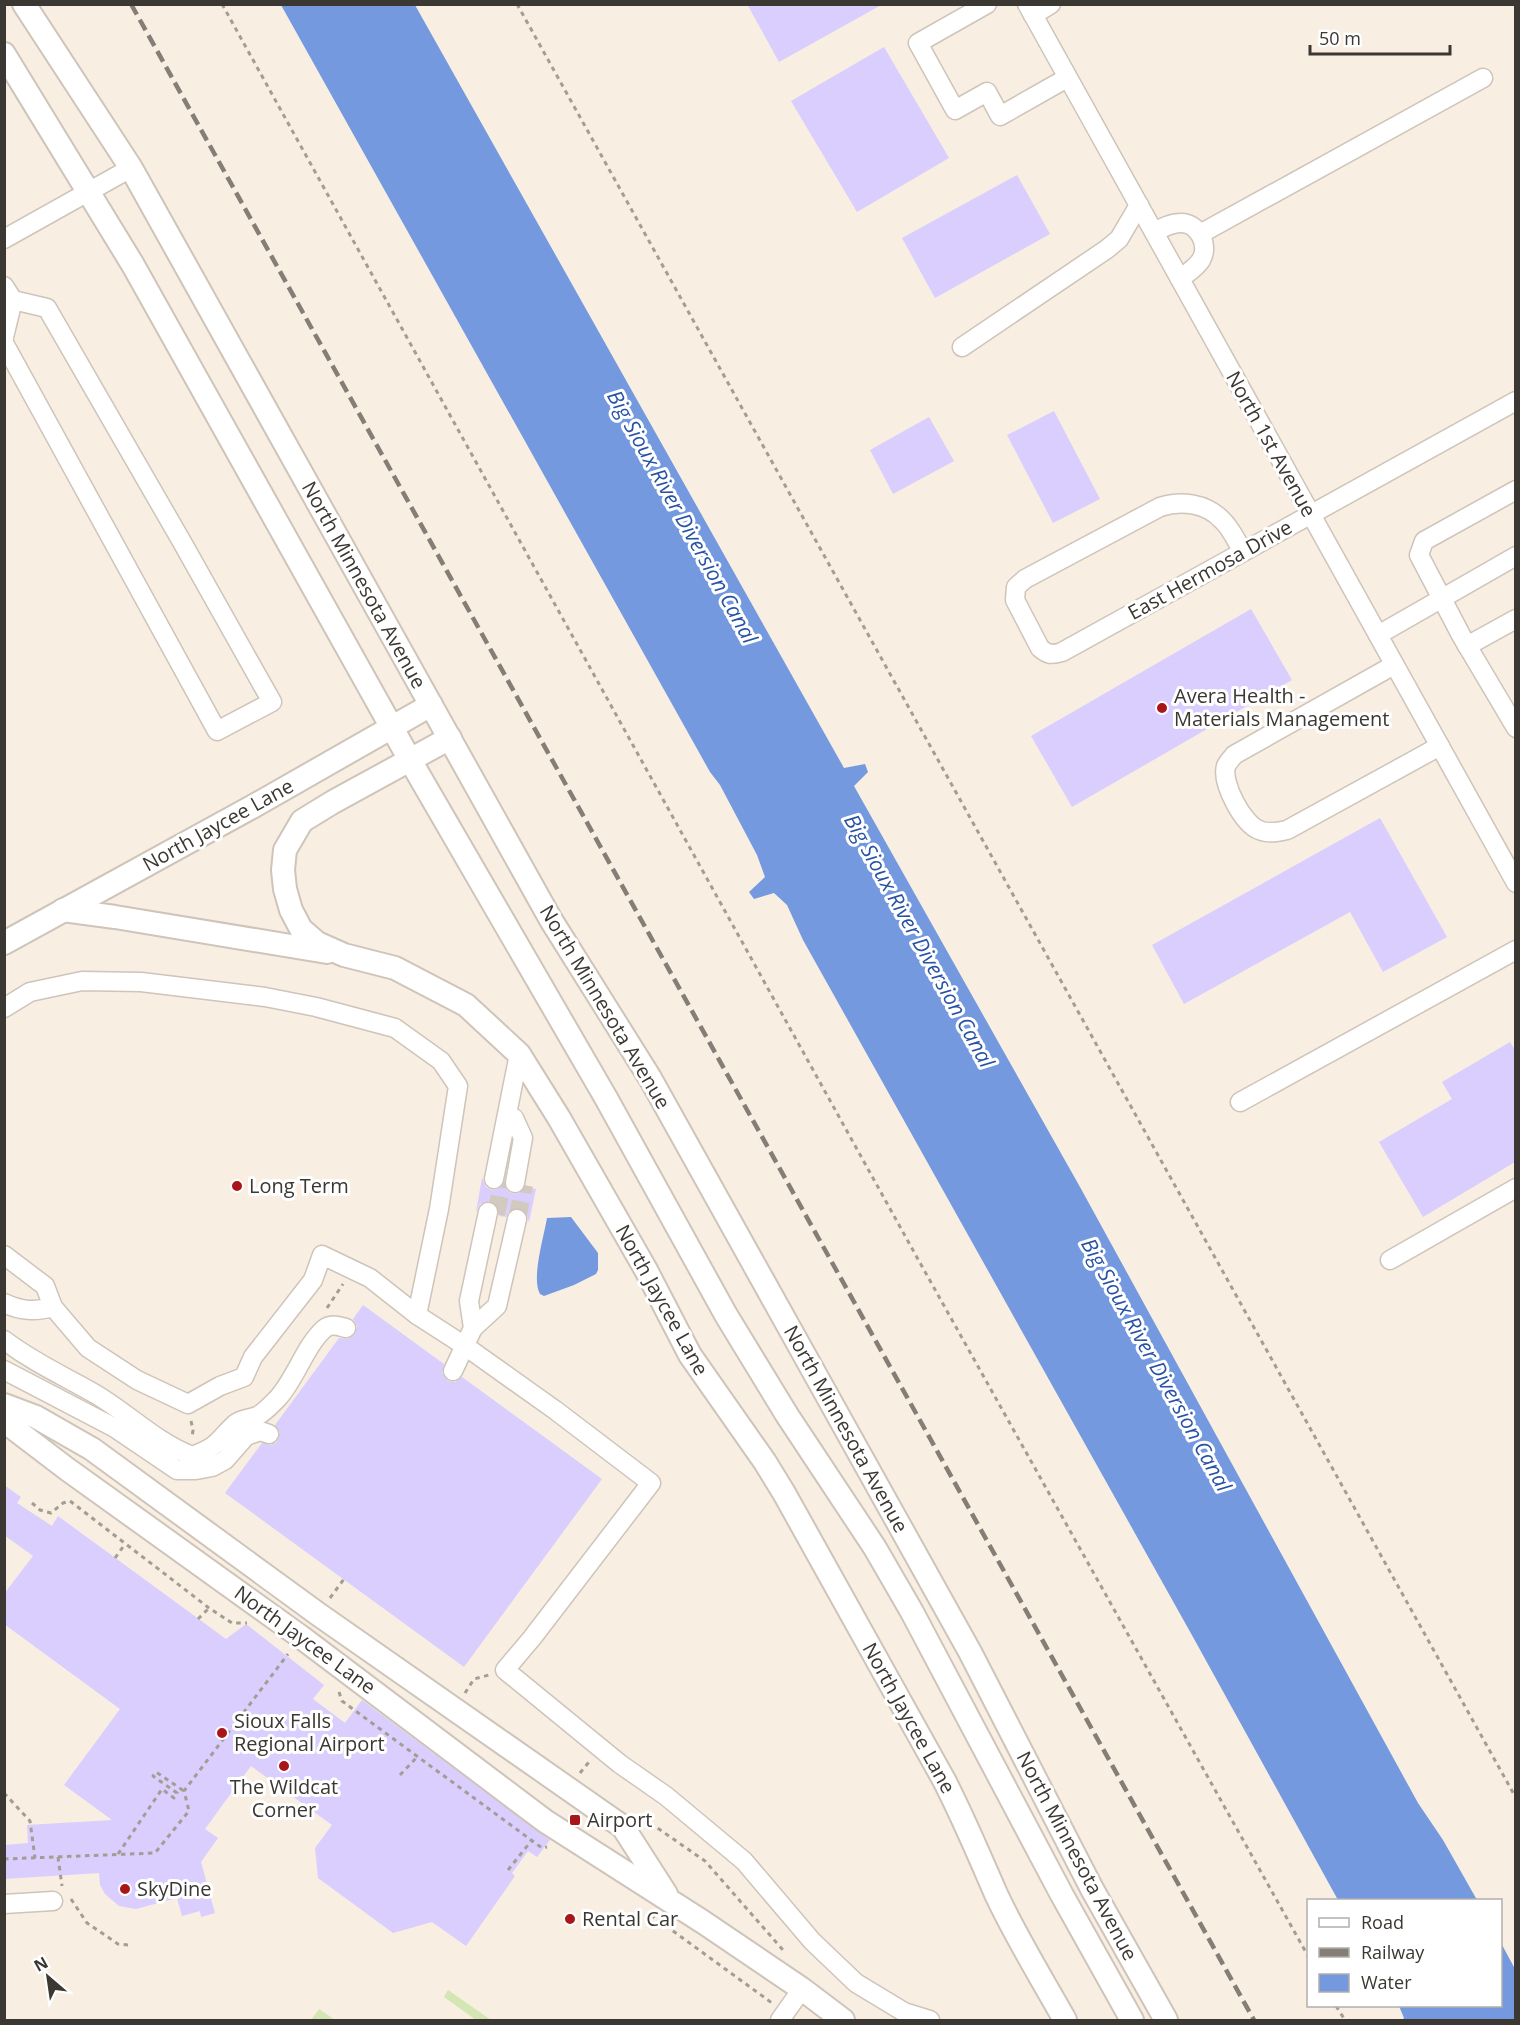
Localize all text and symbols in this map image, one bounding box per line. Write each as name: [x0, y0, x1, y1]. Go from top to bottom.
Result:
scale bar: [1310, 18, 1450, 56]
text: 50 m: [1319, 26, 1361, 50]
street label: North 1st Avenue: [1220, 366, 1323, 521]
water label: Big Sioux River Diversion Canal: [601, 385, 765, 649]
street label: North Minnesota Avenue: [296, 476, 433, 693]
street label: East Hermosa Drive: [1123, 513, 1297, 626]
place label: Avera Health - Materials Management: [1174, 682, 1389, 732]
marker: Avera Health - Materials Management: [1155, 701, 1169, 715]
street label: North Jaycee Lane: [137, 772, 298, 877]
water label: Big Sioux River Diversion Canal: [838, 809, 1002, 1073]
street label: North Minnesota Avenue: [534, 900, 677, 1114]
place label: Long Term: [249, 1172, 349, 1199]
marker: Long Term: [230, 1179, 244, 1193]
street label: North Jaycee Lane: [610, 1219, 715, 1380]
water label: Big Sioux River Diversion Canal: [1075, 1233, 1239, 1497]
street label: North Minnesota Avenue: [778, 1320, 915, 1537]
street label: North Jaycee Lane: [229, 1579, 381, 1700]
street label: North Jaycee Lane: [857, 1637, 962, 1798]
place label: Sioux Falls Regional Airport: [234, 1707, 385, 1757]
marker: Sioux Falls Regional Airport: [215, 1726, 229, 1740]
street label: North Minnesota Avenue: [1011, 1746, 1144, 1965]
marker: The Wildcat Corner: [277, 1759, 291, 1773]
place label: The Wildcat Corner: [230, 1773, 338, 1823]
place label: Airport: [587, 1806, 652, 1833]
marker: Airport: [568, 1813, 582, 1827]
place label: SkyDine: [137, 1875, 212, 1902]
marker: SkyDine: [118, 1882, 132, 1896]
legend: [1307, 1899, 1502, 2007]
place label: Rental Car: [582, 1905, 678, 1932]
text: Road: [1361, 1910, 1404, 1934]
marker: Rental Car: [563, 1912, 577, 1926]
text: Railway: [1361, 1940, 1425, 1964]
north arrow: [18, 1947, 78, 2007]
text: N: [30, 1951, 52, 1977]
text: Water: [1361, 1970, 1412, 1994]

